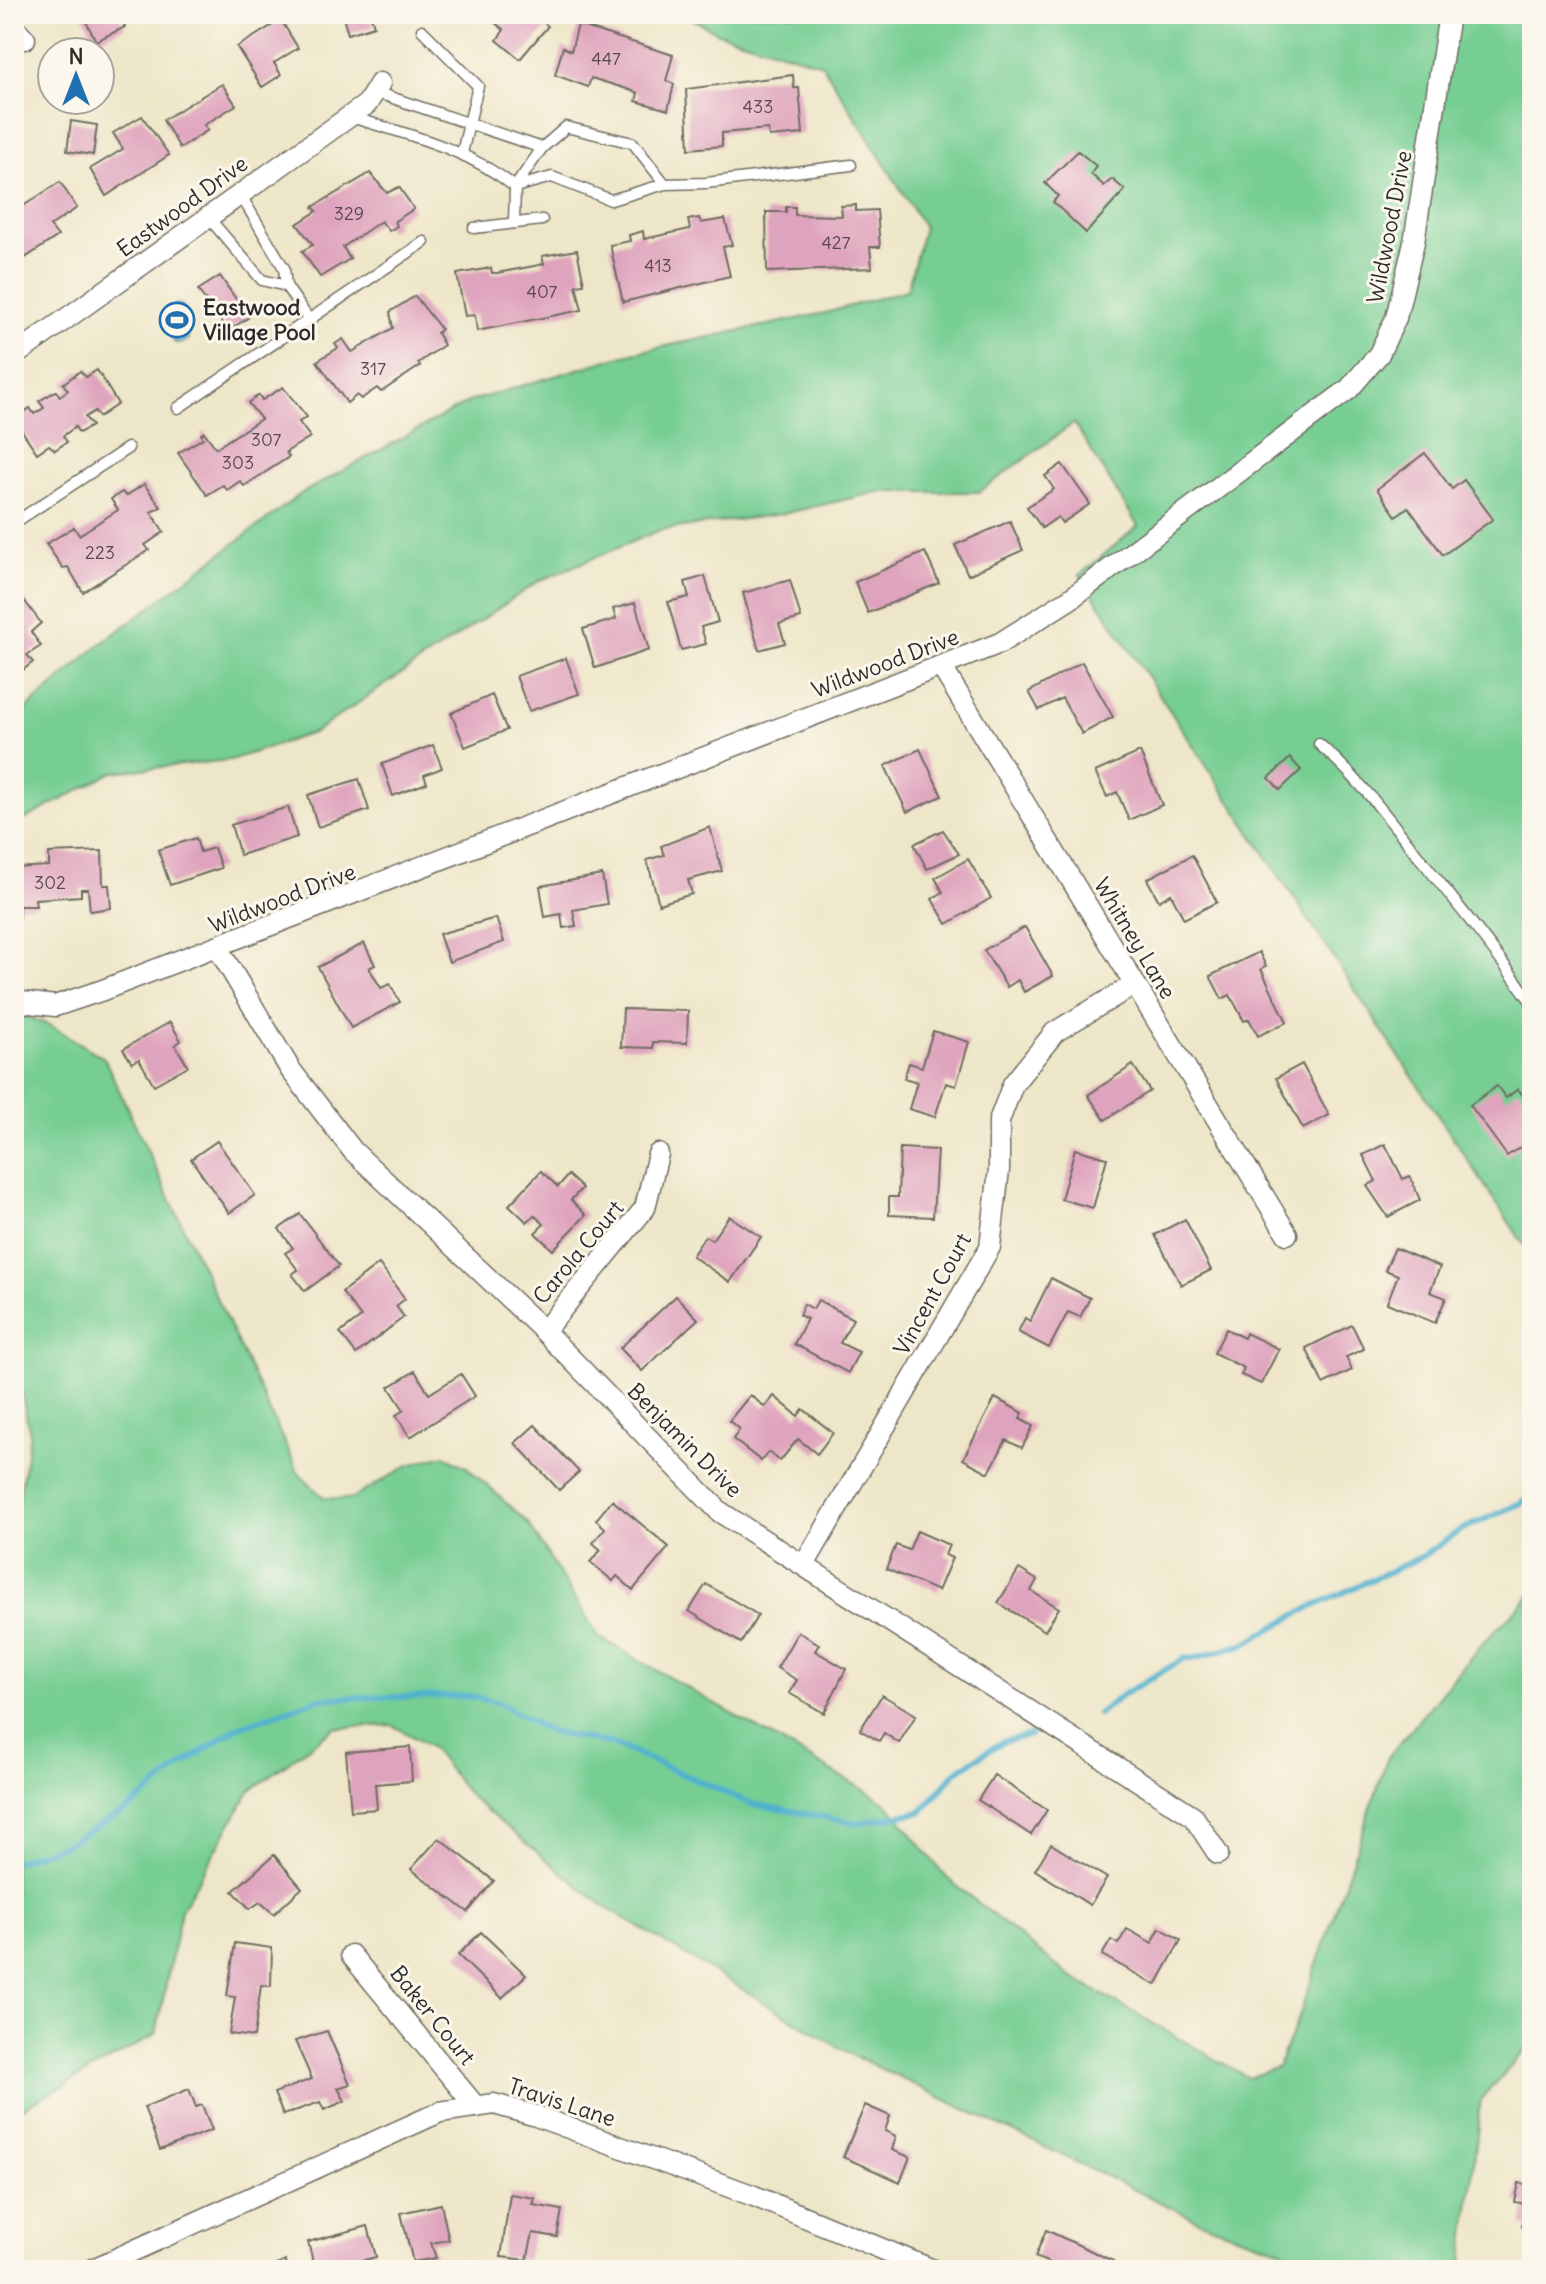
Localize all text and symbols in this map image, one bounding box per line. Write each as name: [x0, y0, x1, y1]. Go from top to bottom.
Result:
north arrow: [36, 36, 116, 116]
text: N: [68, 42, 84, 70]
house number: 447: [591, 47, 621, 70]
house number: 433: [743, 95, 773, 118]
street label: Wildwood Drive: [1360, 148, 1418, 306]
street label: Eastwood Drive: [111, 149, 253, 263]
house number: 329: [334, 202, 364, 225]
house number: 427: [821, 231, 851, 254]
house number: 413: [644, 254, 672, 277]
house number: 407: [527, 280, 558, 303]
place label: Eastwood Village Pool: [203, 293, 316, 346]
sports icon: Eastwood Village Pool: [158, 301, 196, 339]
house number: 317: [360, 357, 386, 380]
house number: 307: [251, 428, 281, 451]
house number: 303: [222, 451, 254, 474]
house number: 223: [85, 541, 115, 564]
street label: Wildwood Drive: [808, 622, 962, 704]
street label: Wildwood Drive: [205, 857, 359, 939]
house number: 302: [34, 871, 66, 894]
street label: Whitney Lane: [1088, 872, 1182, 1004]
street label: Carola Court: [527, 1195, 629, 1309]
street label: Vincent Court: [887, 1228, 977, 1360]
street label: Benjamin Drive: [622, 1377, 748, 1503]
street label: Baker Court: [384, 1960, 482, 2070]
street label: Travis Lane: [505, 2072, 619, 2132]

